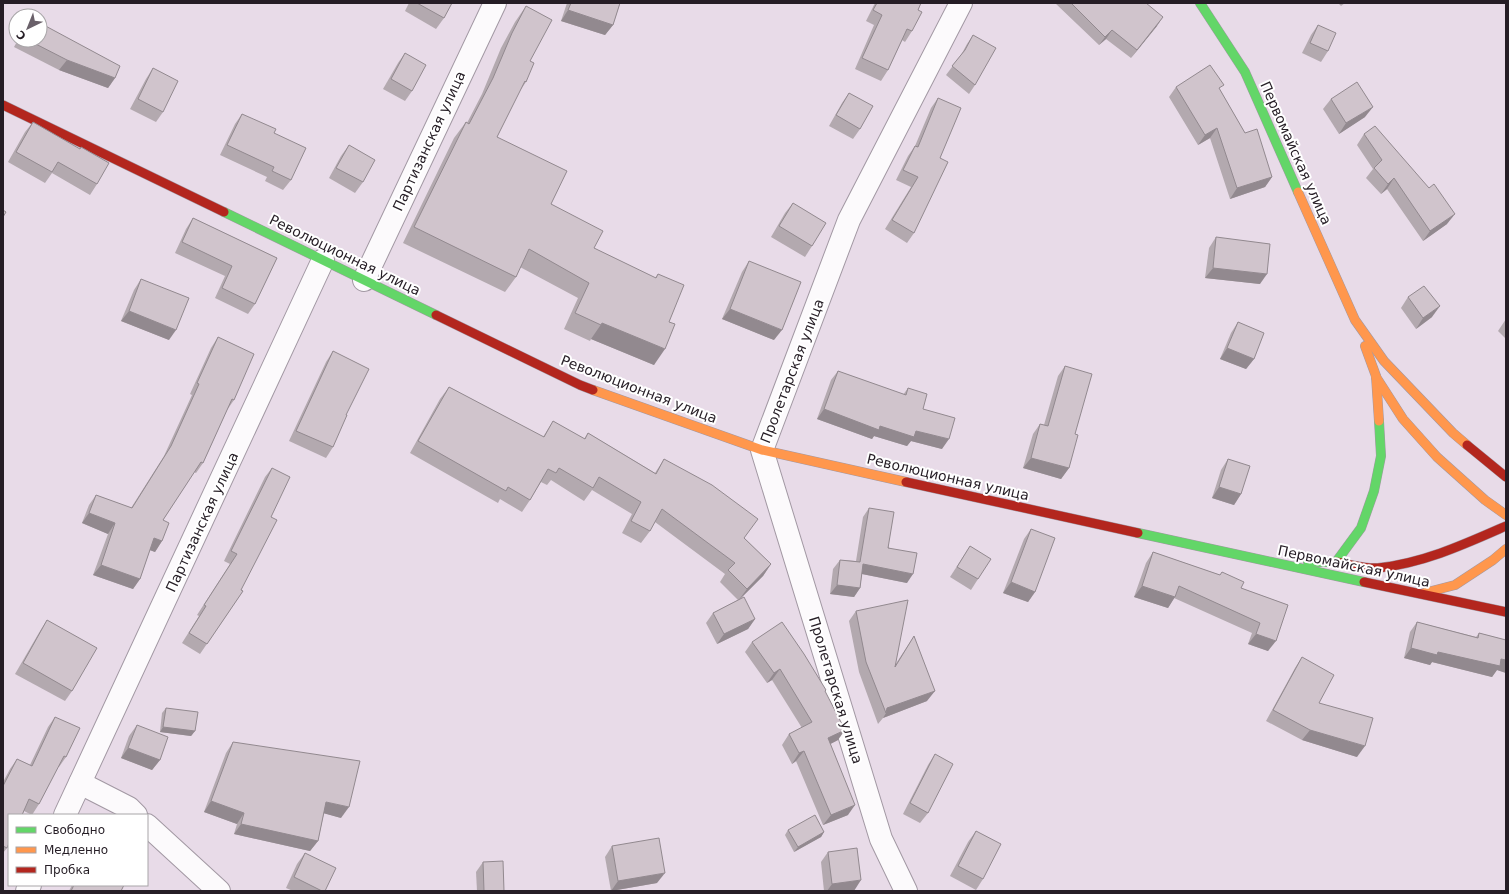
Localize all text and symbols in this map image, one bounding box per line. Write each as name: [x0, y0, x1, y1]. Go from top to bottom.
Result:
north arrow: [8, 8, 48, 48]
text: С: [14, 27, 29, 42]
street label: Партизанская улица: [390, 69, 468, 213]
street label: Первомайская улица: [1257, 79, 1335, 227]
street label: Революционная улица: [267, 211, 423, 299]
street label: Пролетарская улица: [757, 297, 827, 445]
street label: Революционная улица: [559, 352, 719, 426]
street label: Партизанская улица: [163, 450, 241, 594]
street label: Революционная улица: [865, 451, 1031, 503]
street label: Первомайская улица: [1276, 542, 1432, 590]
street label: Пролетарская улица: [806, 614, 866, 766]
legend: [8, 814, 148, 886]
text: Свободно: [44, 823, 105, 837]
text: Медленно: [44, 843, 108, 857]
text: Пробка: [44, 863, 90, 877]

